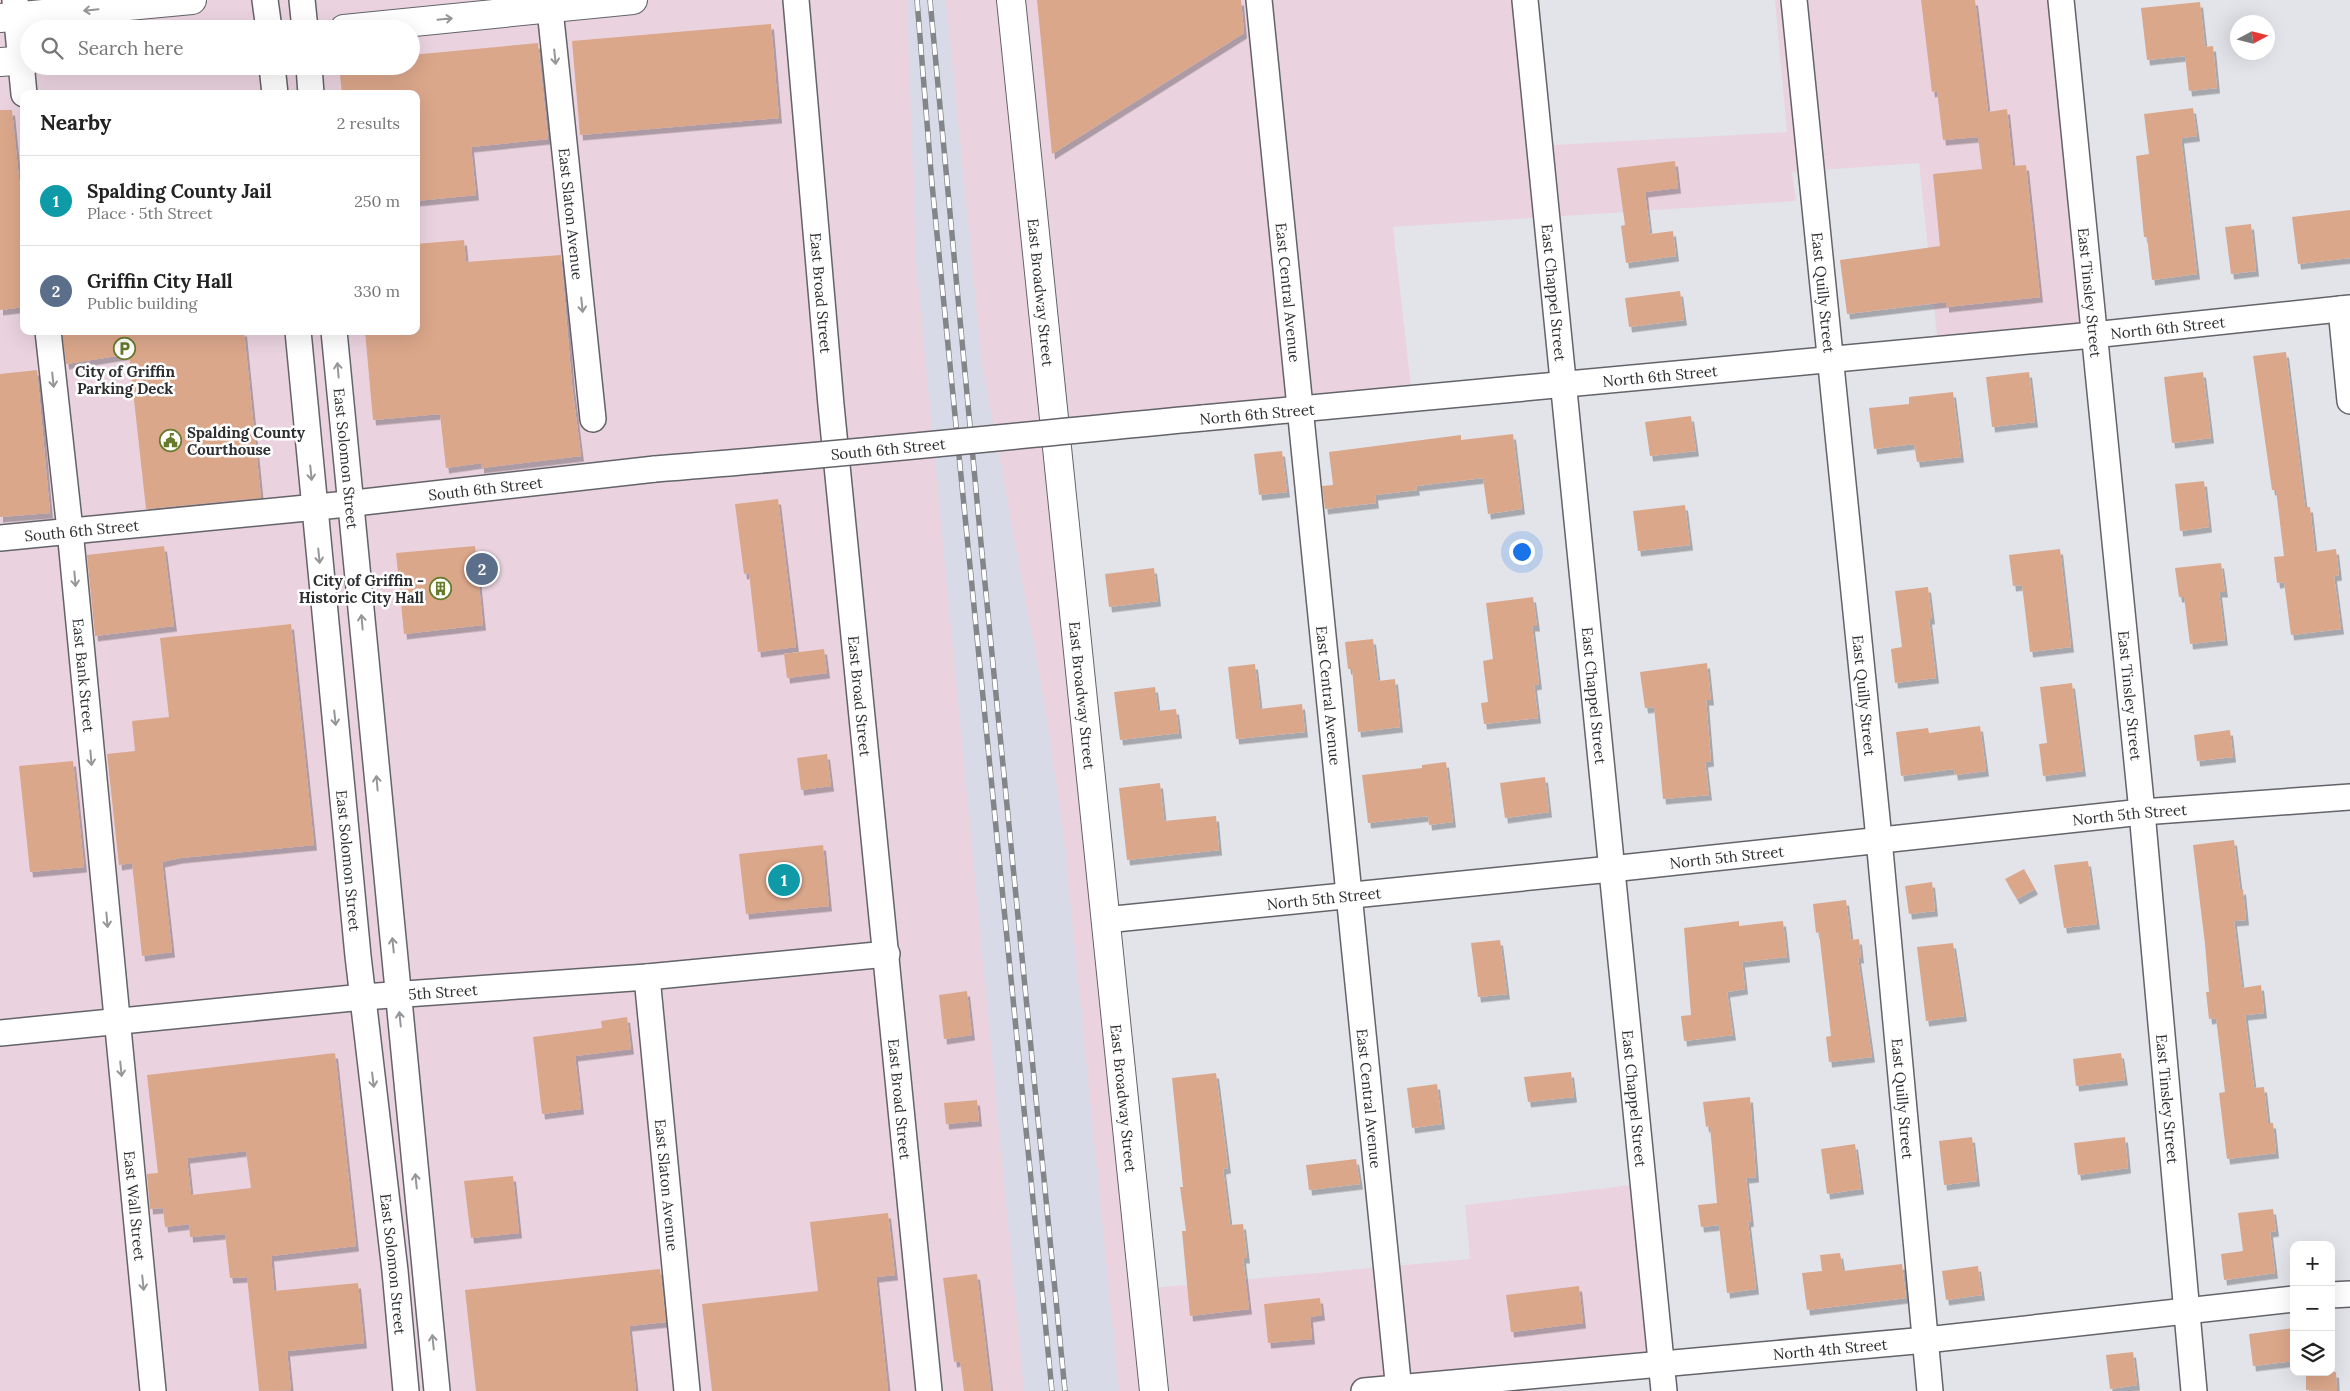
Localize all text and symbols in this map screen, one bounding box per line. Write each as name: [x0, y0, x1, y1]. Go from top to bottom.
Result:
one-way arrow: [83, 5, 99, 15]
one-way arrow: [437, 14, 453, 23]
north arrow: [2230, 15, 2275, 60]
search box: [20, 20, 420, 75]
icon: search: [38, 34, 66, 62]
text: Search here: [78, 36, 184, 60]
one-way arrow: [550, 48, 560, 64]
text: Nearby: [40, 109, 111, 136]
text: 2 results: [337, 113, 400, 133]
street label: East Slaton Avenue: [555, 147, 588, 281]
text: Spalding County Jail: [87, 179, 272, 203]
text: 1: [53, 191, 59, 211]
text: 250 m: [354, 191, 400, 211]
text: Place · 5th Street: [87, 203, 213, 223]
street label: East Broadway Street: [1024, 217, 1058, 368]
street label: East Central Avenue: [1272, 222, 1305, 363]
street label: East Chappel Street: [1538, 223, 1571, 362]
street label: East Tinsley Street: [2074, 227, 2106, 359]
street label: East Quilly Street: [1808, 231, 1839, 354]
street label: East Broad Street: [807, 232, 836, 354]
text: Griffin City Hall: [87, 269, 233, 293]
text: 2: [52, 281, 60, 301]
text: 330 m: [354, 281, 400, 301]
text: Public building: [87, 293, 197, 313]
one-way arrow: [577, 297, 586, 313]
street label: North 6th Street: [2109, 312, 2226, 343]
parking icon: City of Griffin Parking Deck: [113, 336, 137, 360]
street label: North 6th Street: [1602, 361, 1719, 390]
place label: City of Griffin Parking Deck: [75, 362, 175, 398]
one-way arrow: [333, 362, 343, 378]
one-way arrow: [48, 371, 58, 387]
street label: East Solomon Street: [330, 387, 363, 530]
street label: North 6th Street: [1199, 399, 1315, 428]
place label: Spalding County Courthouse: [187, 423, 306, 459]
public building icon: Spalding County Courthouse: [159, 429, 183, 453]
street label: South 6th Street: [830, 434, 946, 463]
one-way arrow: [306, 465, 316, 481]
street label: South 6th Street: [427, 472, 544, 504]
street label: South 6th Street: [23, 515, 140, 545]
your location: [1509, 539, 1535, 565]
one-way arrow: [314, 548, 324, 564]
pin: 2: [466, 550, 498, 588]
one-way arrow: [70, 571, 80, 587]
place label: City of Griffin - Historic City Hall: [299, 571, 424, 607]
building icon: City of Griffin - Historic City Hall: [428, 577, 452, 601]
one-way arrow: [357, 614, 367, 630]
street label: East Bank Street: [69, 617, 99, 733]
street label: East Broadway Street: [1065, 620, 1100, 770]
street label: East Central Avenue: [1313, 625, 1345, 766]
street label: East Chappel Street: [1578, 626, 1611, 765]
street label: East Tinsley Street: [2114, 630, 2146, 762]
street label: East Quilly Street: [1849, 634, 1880, 757]
street label: East Broad Street: [844, 635, 875, 758]
one-way arrow: [330, 709, 340, 725]
one-way arrow: [87, 750, 96, 766]
one-way arrow: [372, 776, 382, 792]
street label: East Solomon Street: [333, 789, 365, 932]
street label: North 5th Street: [2071, 799, 2188, 829]
street label: North 5th Street: [1669, 841, 1785, 872]
pin: 1: [768, 861, 800, 899]
street label: North 5th Street: [1266, 883, 1382, 913]
one-way arrow: [102, 912, 111, 928]
one-way arrow: [388, 937, 398, 953]
street label: 5th Street: [408, 979, 479, 1003]
one-way arrow: [395, 1011, 405, 1027]
street label: East Broadway Street: [1107, 1023, 1141, 1173]
street label: East Central Avenue: [1353, 1028, 1386, 1169]
street label: East Chappel Street: [1618, 1029, 1651, 1168]
street label: East Tinsley Street: [2152, 1033, 2183, 1165]
street label: East Quilly Street: [1888, 1037, 1918, 1160]
street label: East Broad Street: [885, 1038, 915, 1161]
one-way arrow: [116, 1061, 126, 1077]
one-way arrow: [368, 1072, 378, 1088]
street label: East Slaton Avenue: [651, 1118, 683, 1252]
street label: East Wall Street: [120, 1150, 150, 1262]
one-way arrow: [411, 1173, 421, 1189]
street label: East Solomon Street: [376, 1192, 410, 1336]
map controls: [2290, 1241, 2335, 1376]
button: +: [2290, 1241, 2335, 1286]
one-way arrow: [138, 1275, 147, 1291]
button: −: [2290, 1286, 2335, 1331]
button: layers: [2290, 1331, 2335, 1376]
street label: North 4th Street: [1772, 1334, 1888, 1363]
one-way arrow: [428, 1335, 437, 1351]

